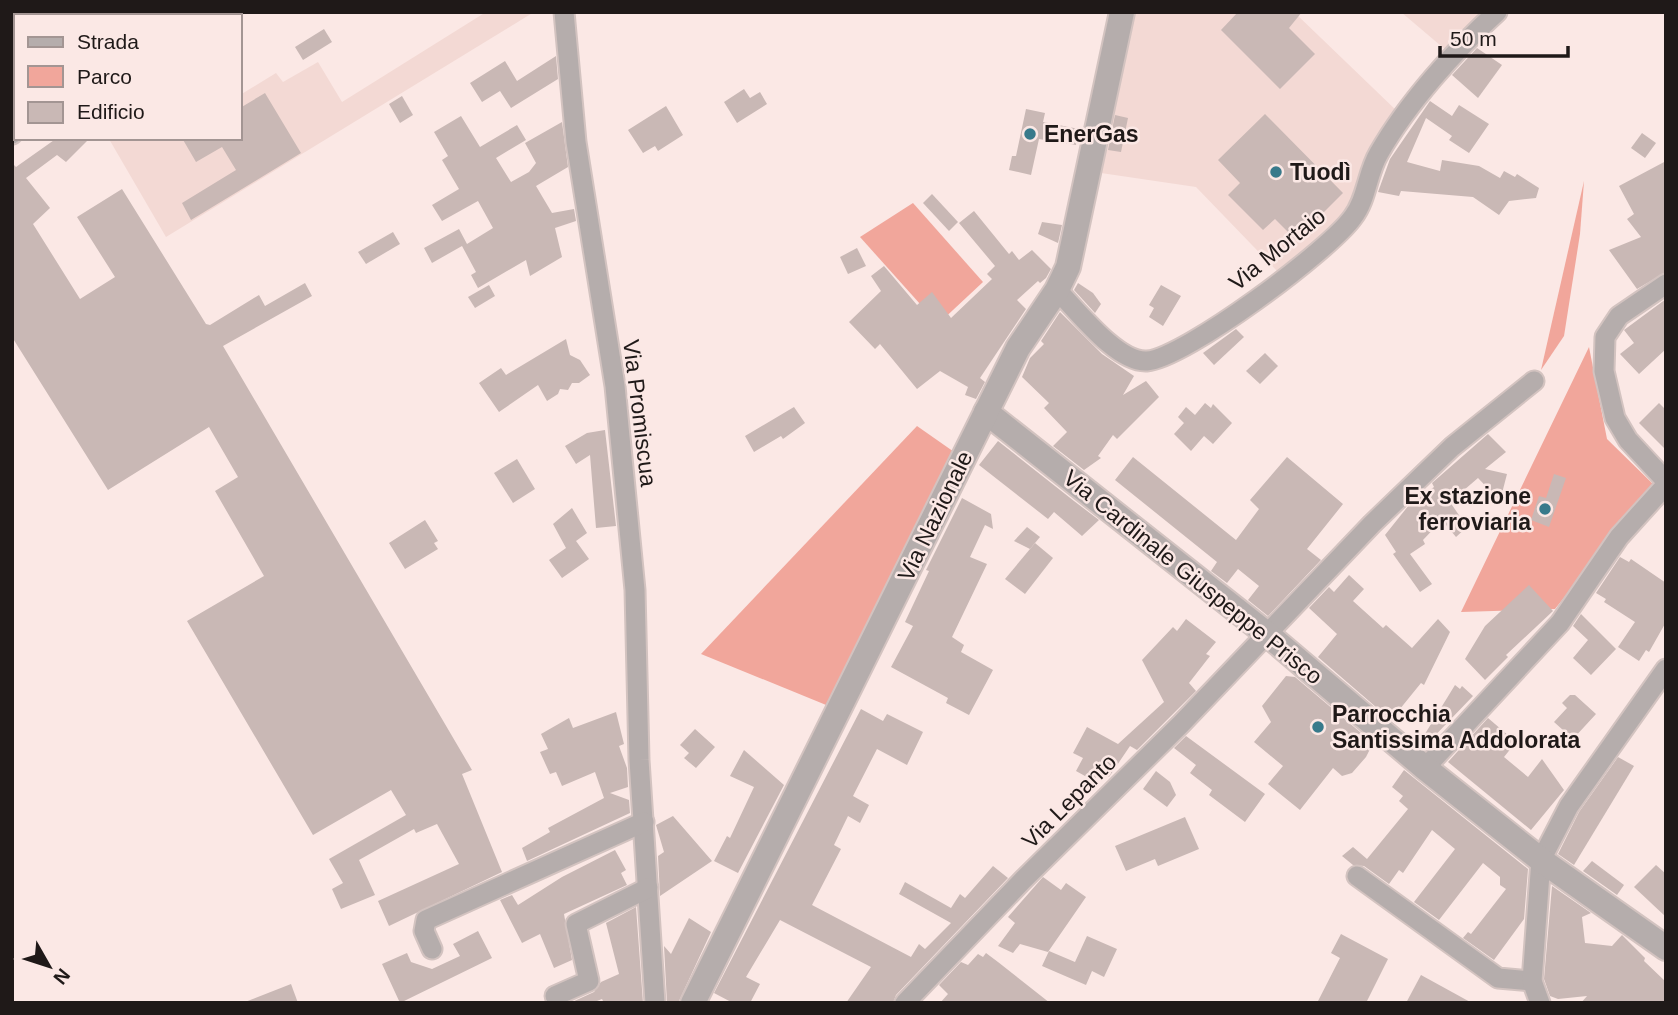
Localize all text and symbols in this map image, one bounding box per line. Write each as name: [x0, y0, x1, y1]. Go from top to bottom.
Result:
legend: [14, 14, 242, 140]
scale bar: [1440, 14, 1568, 58]
text: 50 m: [1450, 27, 1497, 50]
text: Strada: [77, 30, 139, 53]
text: Parco: [77, 65, 132, 88]
text: Edificio: [77, 100, 145, 123]
place label: EnerGas: [1044, 121, 1139, 147]
marker: EnerGas: [1022, 126, 1038, 142]
place label: Tuodì: [1290, 159, 1351, 185]
marker: Tuodì: [1268, 164, 1284, 180]
street label: Via Mortaio: [1224, 202, 1330, 296]
street label: Via Promiscua: [618, 338, 662, 488]
street label: Via Nazionale: [892, 447, 978, 585]
street label: Via Cardinale Giuspeppe Prisco: [1058, 464, 1328, 690]
place label: Ex stazione ferroviaria: [1404, 483, 1531, 535]
marker: Ex stazione ferroviaria: [1537, 501, 1553, 517]
place label: Parrocchia Santissima Addolorata: [1332, 701, 1581, 753]
marker: Parrocchia Santissima Addolorata: [1310, 719, 1326, 735]
street label: Via Lepanto: [1017, 749, 1121, 853]
north arrow: [14, 931, 84, 1001]
text: N: [49, 964, 74, 988]

